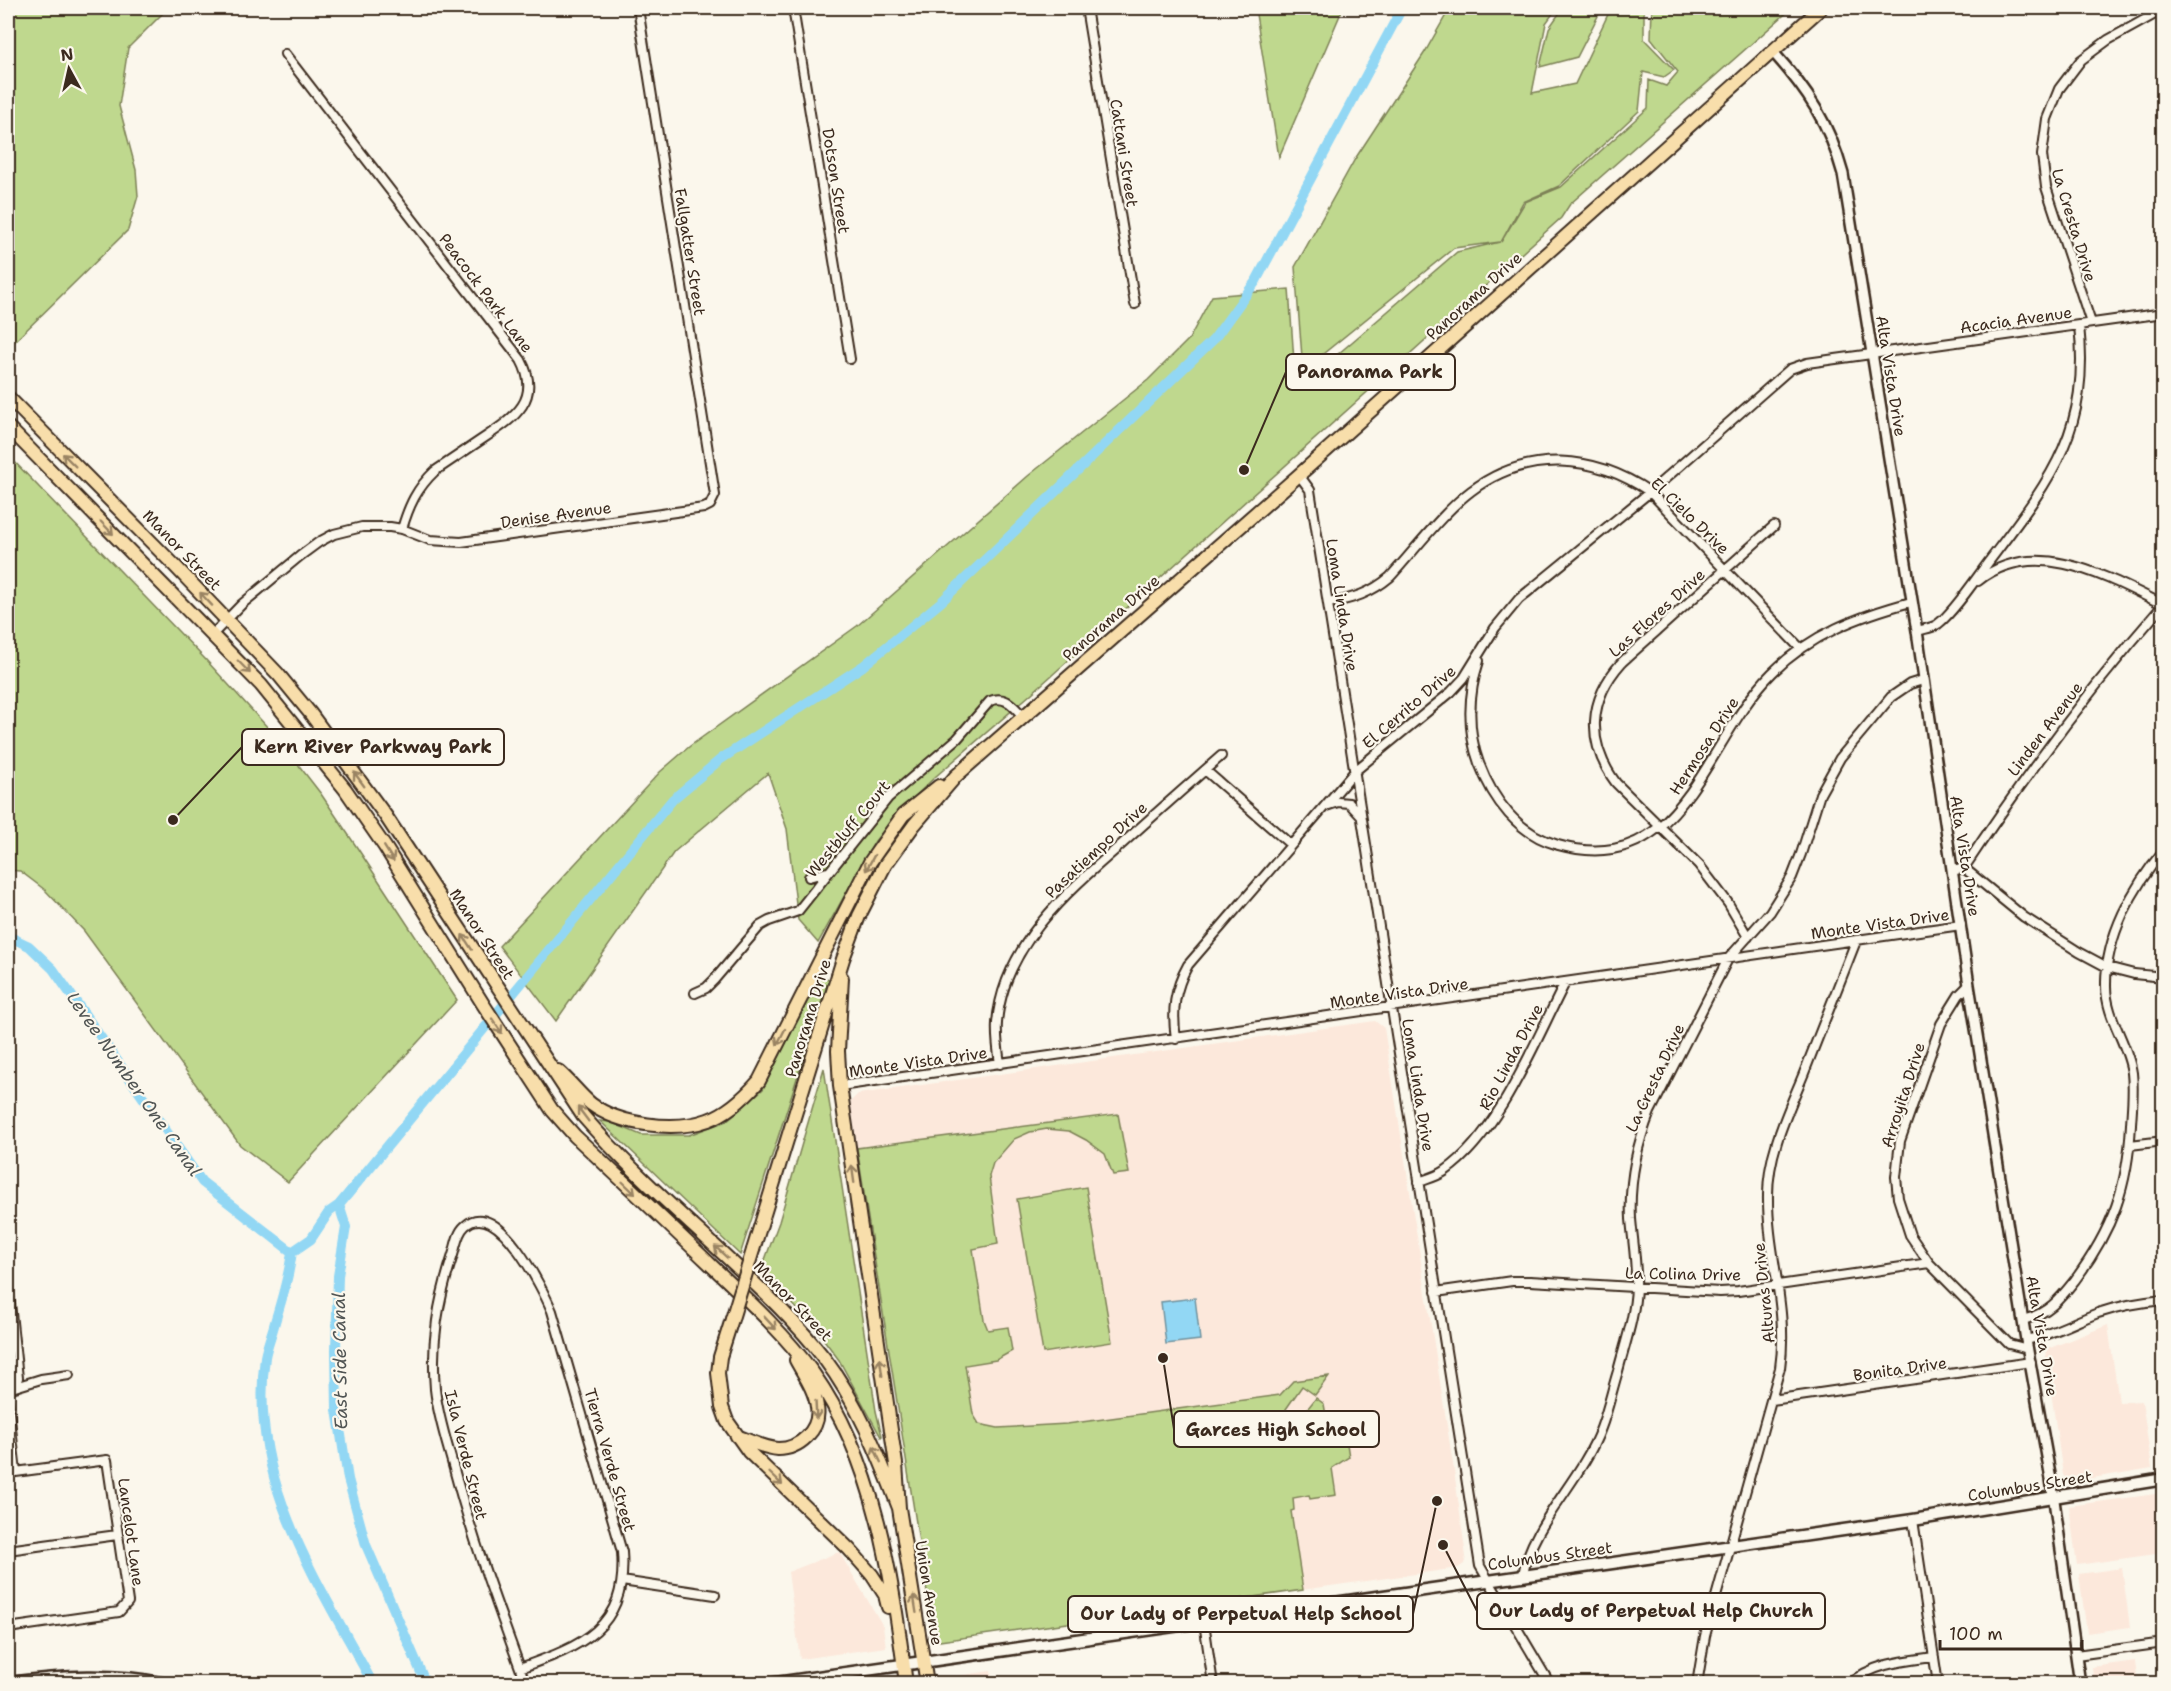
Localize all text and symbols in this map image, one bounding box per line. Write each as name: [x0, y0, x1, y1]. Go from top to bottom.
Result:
north arrow: [39, 39, 99, 99]
text: N: [59, 43, 75, 66]
street label: Cattani Street: [1105, 97, 1143, 209]
street label: Dotson Street: [817, 127, 855, 235]
street label: La Cresta Drive: [2047, 166, 2101, 284]
street label: Fallgatter Street: [670, 187, 710, 317]
street label: Peacock Park Lane: [434, 229, 538, 357]
street label: Panorama Drive: [1421, 247, 1527, 345]
street label: Acacia Avenue: [1959, 302, 2073, 338]
street label: Alta Vista Drive: [1871, 314, 1911, 438]
callout: Panorama Park: [1286, 354, 1455, 390]
text: Panorama Park: [1297, 360, 1443, 384]
one-way arrow: [62, 452, 77, 467]
street label: El Cielo Drive: [1646, 473, 1734, 559]
street label: Denise Avenue: [499, 497, 613, 533]
street label: Manor Street: [138, 505, 226, 595]
one-way arrow: [100, 521, 115, 536]
street label: Loma Linda Drive: [1321, 537, 1363, 673]
street label: Las Flores Drive: [1604, 564, 1710, 662]
street label: Panorama Drive: [1058, 570, 1164, 666]
one-way arrow: [199, 592, 213, 607]
one-way arrow: [237, 660, 251, 675]
street label: El Cerrito Drive: [1358, 660, 1460, 754]
street label: Linden Avenue: [2003, 678, 2087, 780]
street label: Hermosa Drive: [1664, 693, 1744, 799]
callout: Kern River Parkway Park: [242, 729, 504, 765]
text: Kern River Parkway Park: [254, 735, 492, 759]
one-way arrow: [353, 772, 365, 788]
street label: Westbluff Court: [801, 776, 895, 882]
street label: Alta Vista Drive: [1945, 794, 1985, 918]
street label: Pasatiempo Drive: [1040, 797, 1152, 903]
one-way arrow: [384, 845, 396, 862]
one-way arrow: [864, 854, 876, 871]
street label: Manor Street: [445, 884, 519, 984]
street label: Monte Vista Drive: [1809, 904, 1951, 944]
one-way arrow: [461, 933, 474, 950]
street label: Panorama Drive: [780, 956, 836, 1080]
street label: Monte Vista Drive: [1328, 973, 1470, 1013]
water label: Levee Number One Canal: [61, 987, 207, 1181]
street label: Rio Linda Drive: [1474, 1000, 1548, 1114]
one-way arrow: [491, 1017, 503, 1033]
street label: Loma Linda Drive: [1397, 1017, 1439, 1153]
street label: La Cresta Drive: [1621, 1020, 1689, 1136]
one-way arrow: [775, 1028, 787, 1046]
street label: Arroyita Drive: [1876, 1040, 1930, 1150]
street label: Monte Vista Drive: [847, 1042, 989, 1082]
one-way arrow: [576, 1107, 589, 1123]
one-way arrow: [848, 1164, 859, 1184]
one-way arrow: [622, 1181, 637, 1195]
street label: Alturas Drive: [1748, 1242, 1780, 1344]
one-way arrow: [714, 1245, 729, 1259]
street label: Manor Street: [749, 1256, 837, 1346]
street label: La Colina Drive: [1625, 1262, 1741, 1286]
street label: Alta Vista Drive: [2021, 1274, 2063, 1398]
water label: East Side Canal: [327, 1292, 353, 1430]
one-way arrow: [763, 1315, 777, 1330]
street label: Bonita Drive: [1852, 1352, 1948, 1386]
one-way arrow: [876, 1357, 887, 1377]
street label: Tierra Verde Street: [579, 1386, 641, 1534]
street label: Isla Verde Street: [440, 1388, 492, 1522]
one-way arrow: [811, 1400, 822, 1420]
callout: Garces High School: [1174, 1411, 1379, 1447]
text: Garces High School: [1186, 1418, 1366, 1442]
one-way arrow: [871, 1445, 882, 1463]
street label: Columbus Street: [1966, 1466, 2094, 1506]
one-way arrow: [769, 1471, 784, 1486]
street label: Lancelot Lane: [113, 1477, 149, 1587]
street label: Columbus Street: [1486, 1537, 1614, 1575]
street label: Union Avenue: [910, 1539, 948, 1647]
callout: Our Lady of Perpetual Help Church: [1477, 1593, 1825, 1629]
one-way arrow: [909, 1595, 920, 1615]
callout: Our Lady of Perpetual Help School: [1068, 1596, 1413, 1632]
text: Our Lady of Perpetual Help Church: [1489, 1599, 1813, 1623]
text: Our Lady of Perpetual Help School: [1080, 1602, 1402, 1626]
scale bar: [1940, 1613, 2082, 1651]
text: 100 m: [1949, 1622, 2003, 1646]

